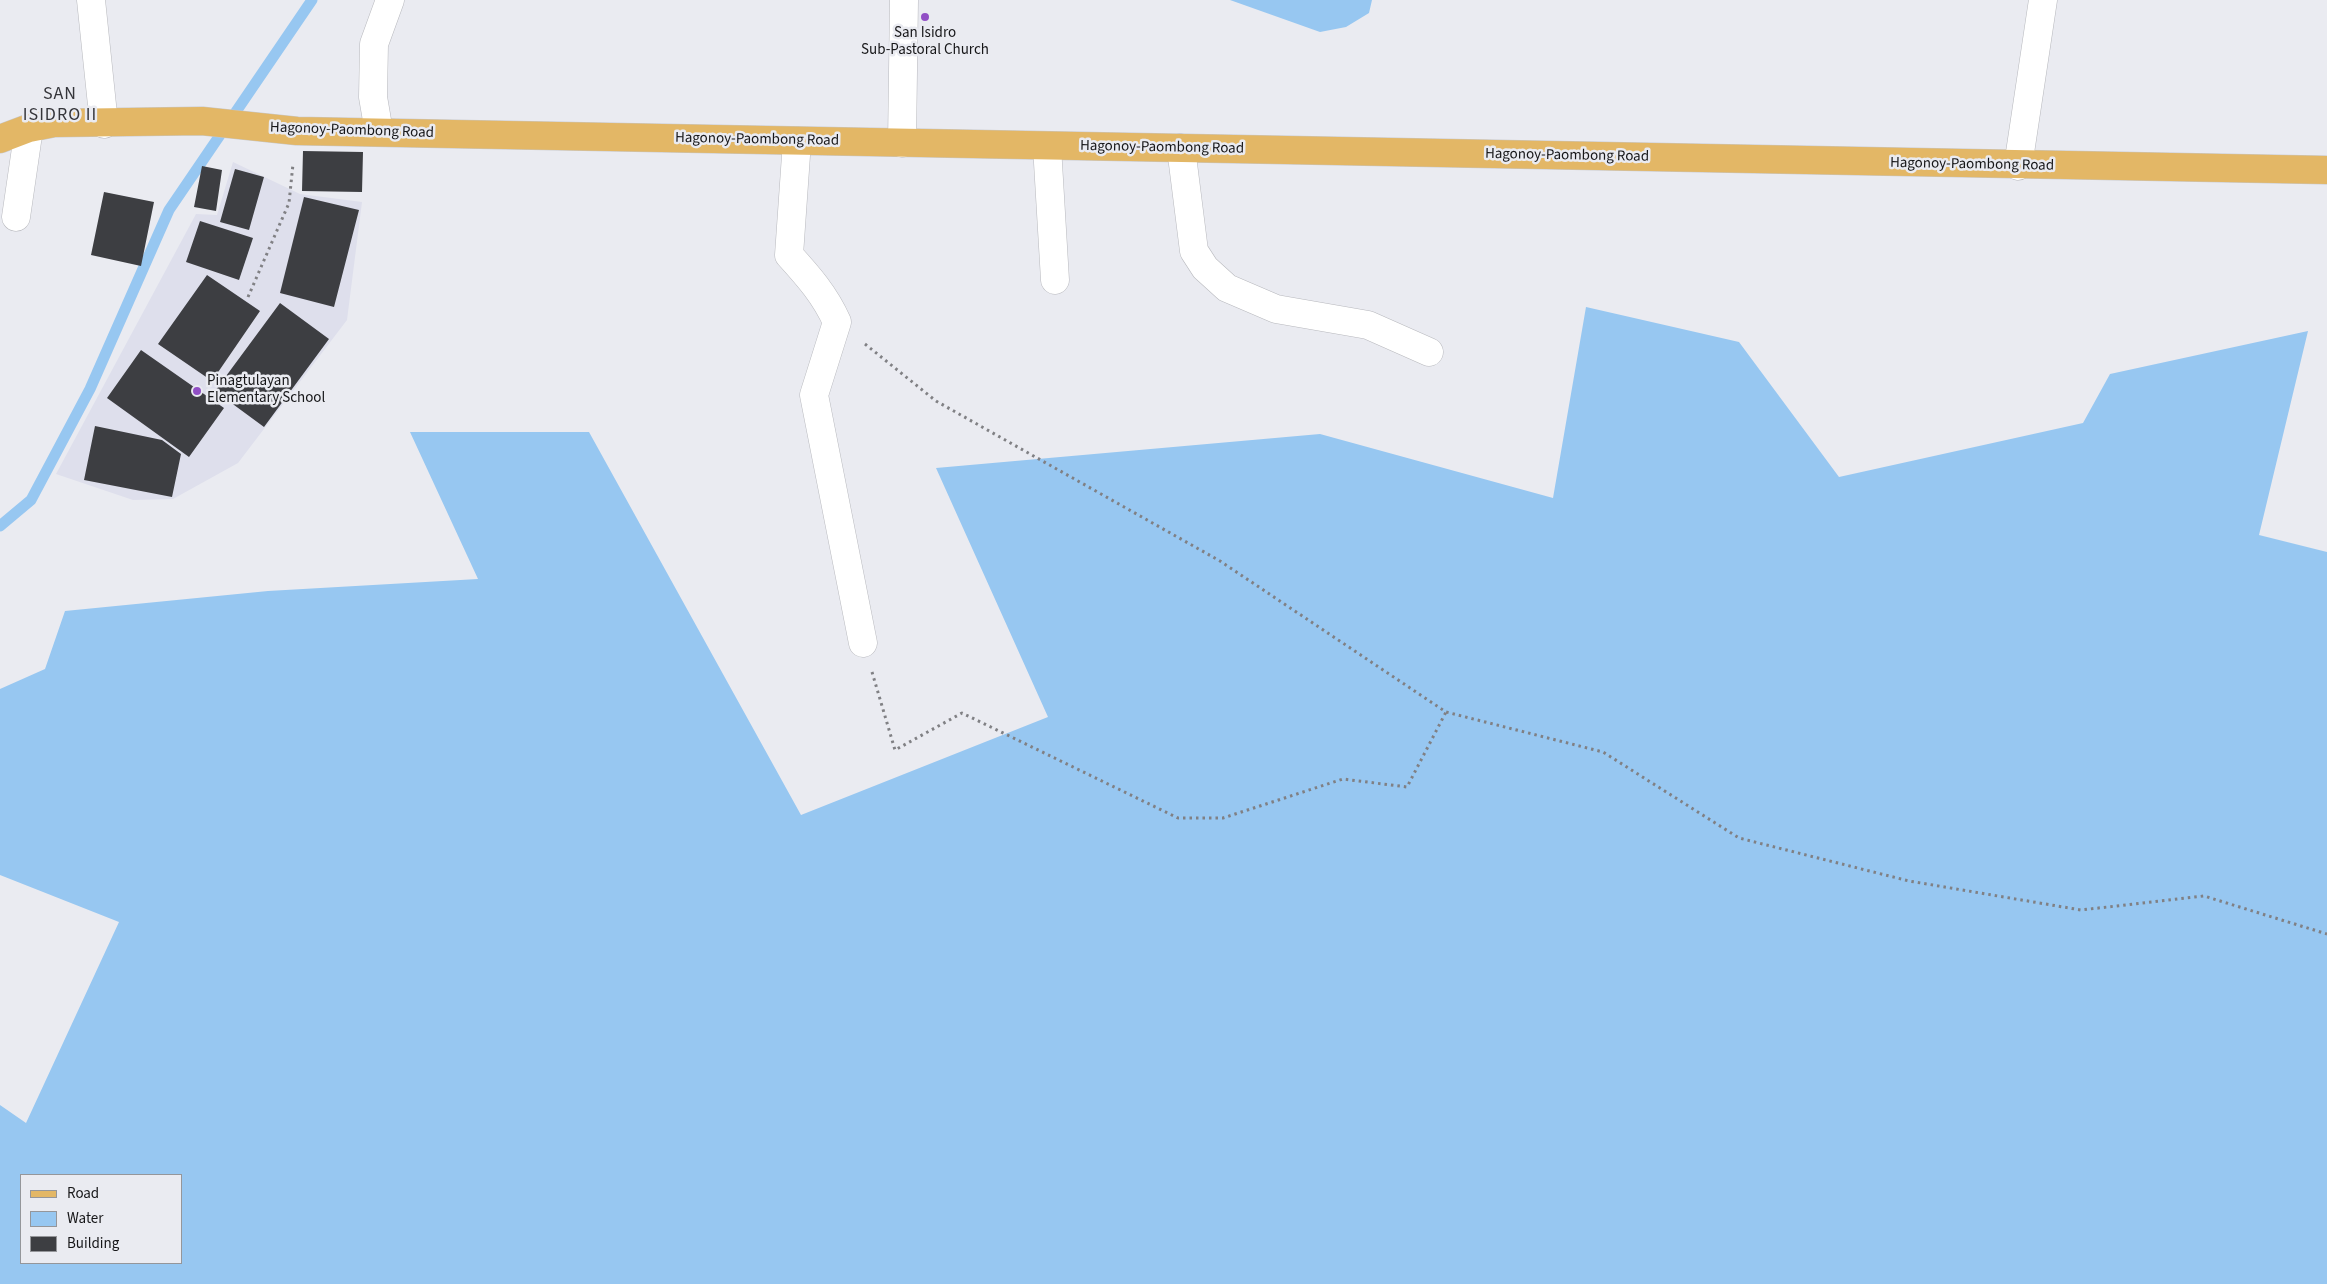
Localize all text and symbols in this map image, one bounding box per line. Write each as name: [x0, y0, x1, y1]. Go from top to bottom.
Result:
marker: San Isidro Sub-Pastoral Church: [919, 11, 931, 23]
place label: San Isidro Sub-Pastoral Church: [861, 25, 989, 60]
district label: SAN ISIDRO II: [22, 84, 98, 126]
street label: Hagonoy-Paombong Road: [270, 119, 434, 143]
street label: Hagonoy-Paombong Road: [675, 130, 839, 150]
street label: Hagonoy-Paombong Road: [1080, 138, 1244, 158]
street label: Hagonoy-Paombong Road: [1485, 146, 1649, 166]
street label: Hagonoy-Paombong Road: [1890, 155, 2054, 175]
place label: Pinagtulayan Elementary School: [207, 373, 325, 408]
marker: Pinagtulayan Elementary School: [191, 385, 203, 397]
legend: [20, 1174, 182, 1264]
text: Road: [67, 1183, 99, 1204]
text: Water: [67, 1208, 103, 1229]
text: Building: [67, 1233, 119, 1254]

